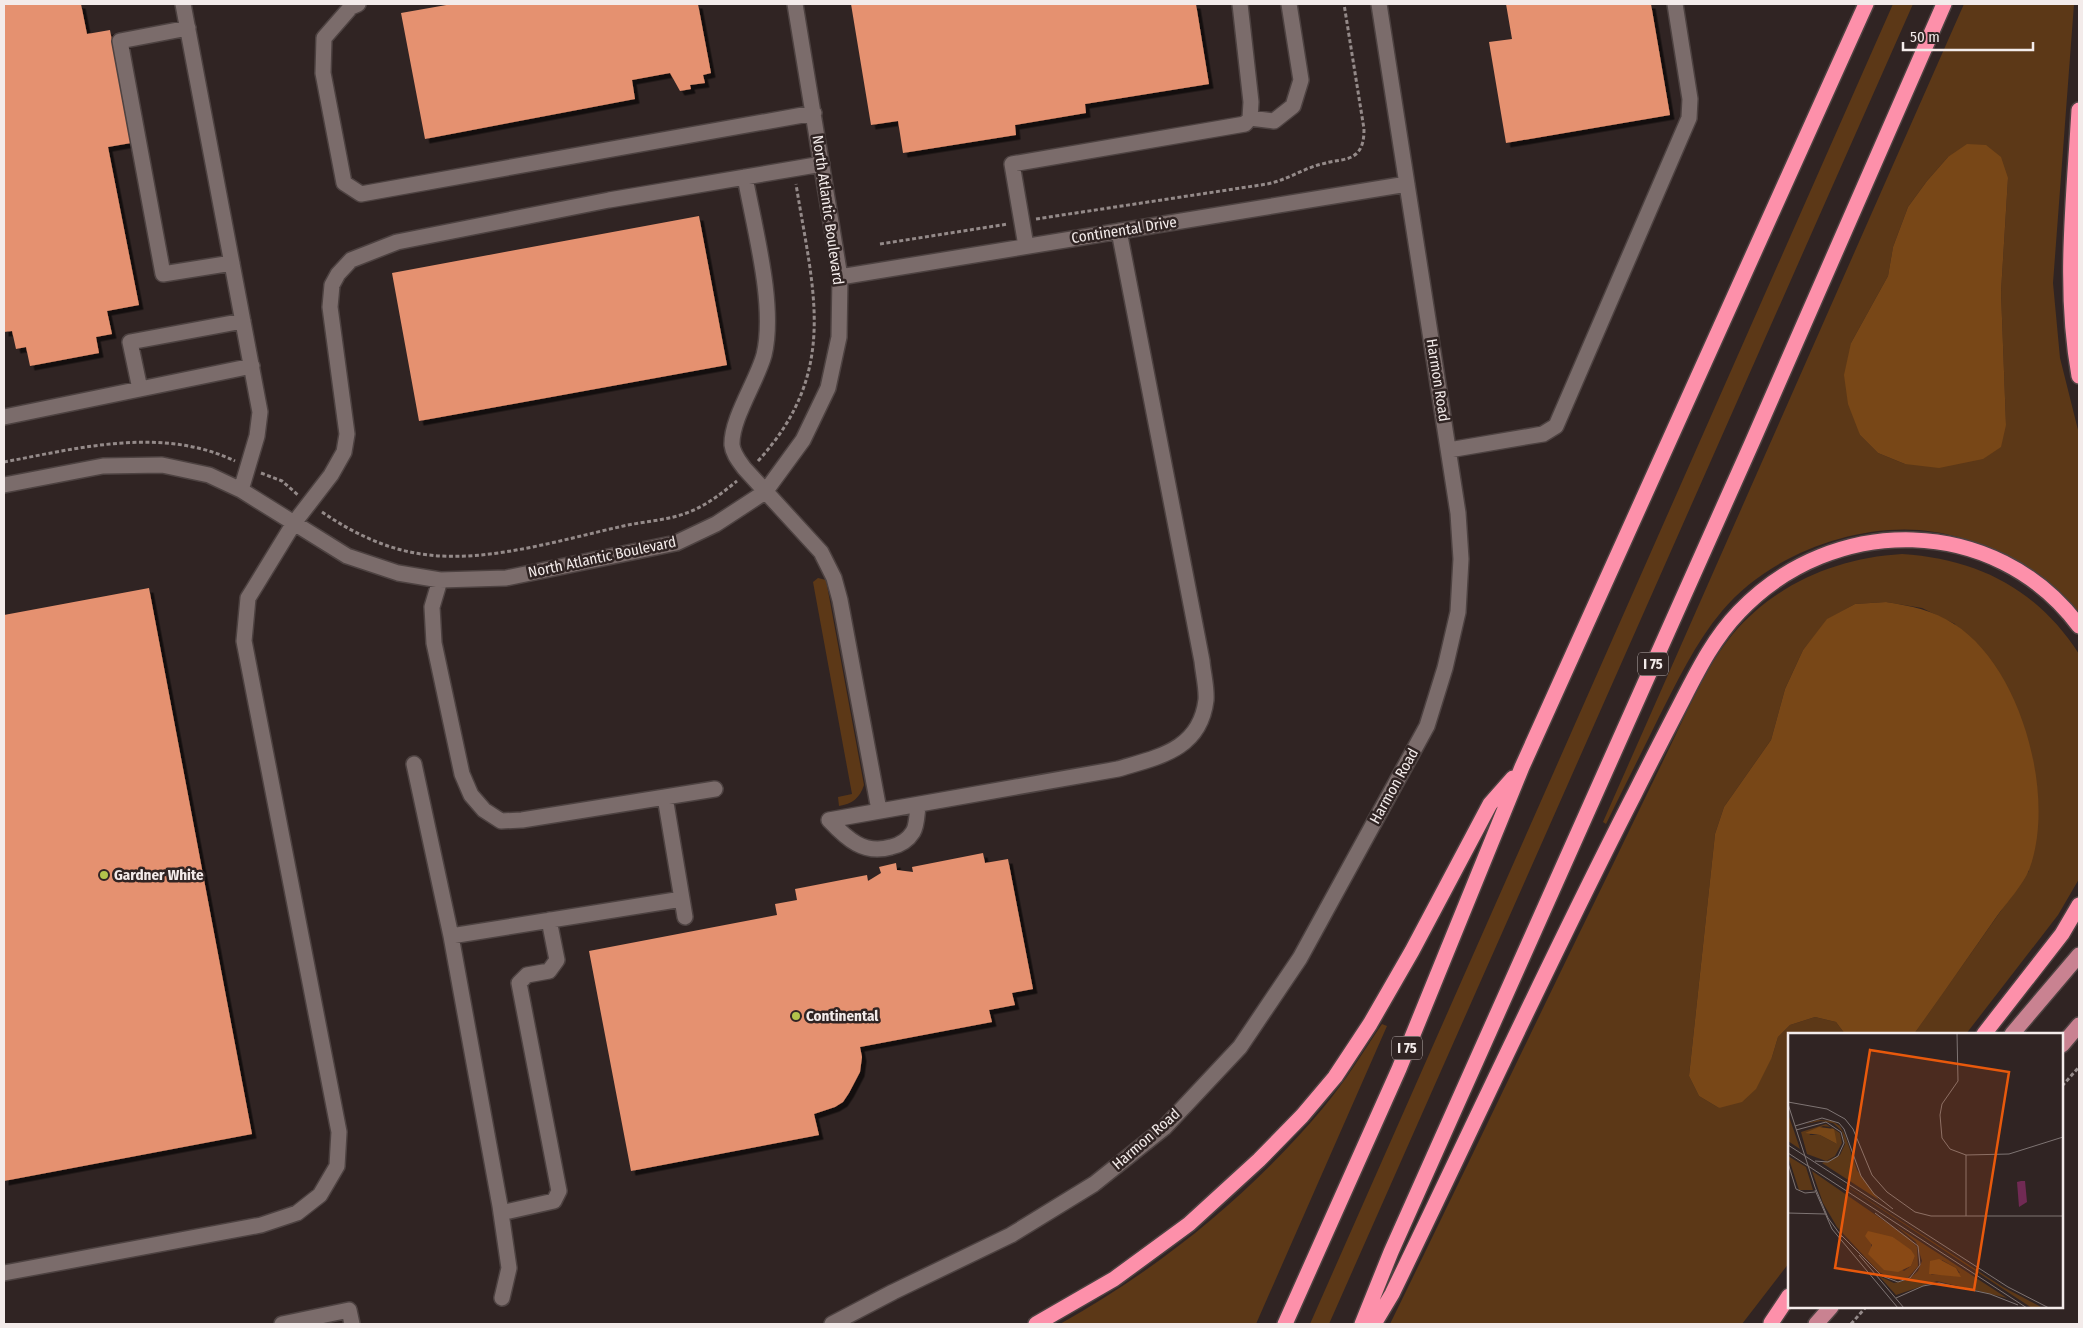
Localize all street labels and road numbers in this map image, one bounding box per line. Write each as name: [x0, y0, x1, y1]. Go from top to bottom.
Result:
street label: North Atlantic Boulevard: [809, 134, 847, 286]
street label: Continental Drive: [1070, 213, 1178, 247]
street label: Harmon Road: [1423, 337, 1453, 423]
street label: North Atlantic Boulevard: [526, 533, 678, 581]
road number: I 75: [1638, 652, 1668, 676]
street label: Harmon Road: [1366, 745, 1422, 827]
road number: I 75: [1392, 1036, 1422, 1060]
street label: Harmon Road: [1109, 1105, 1183, 1173]

